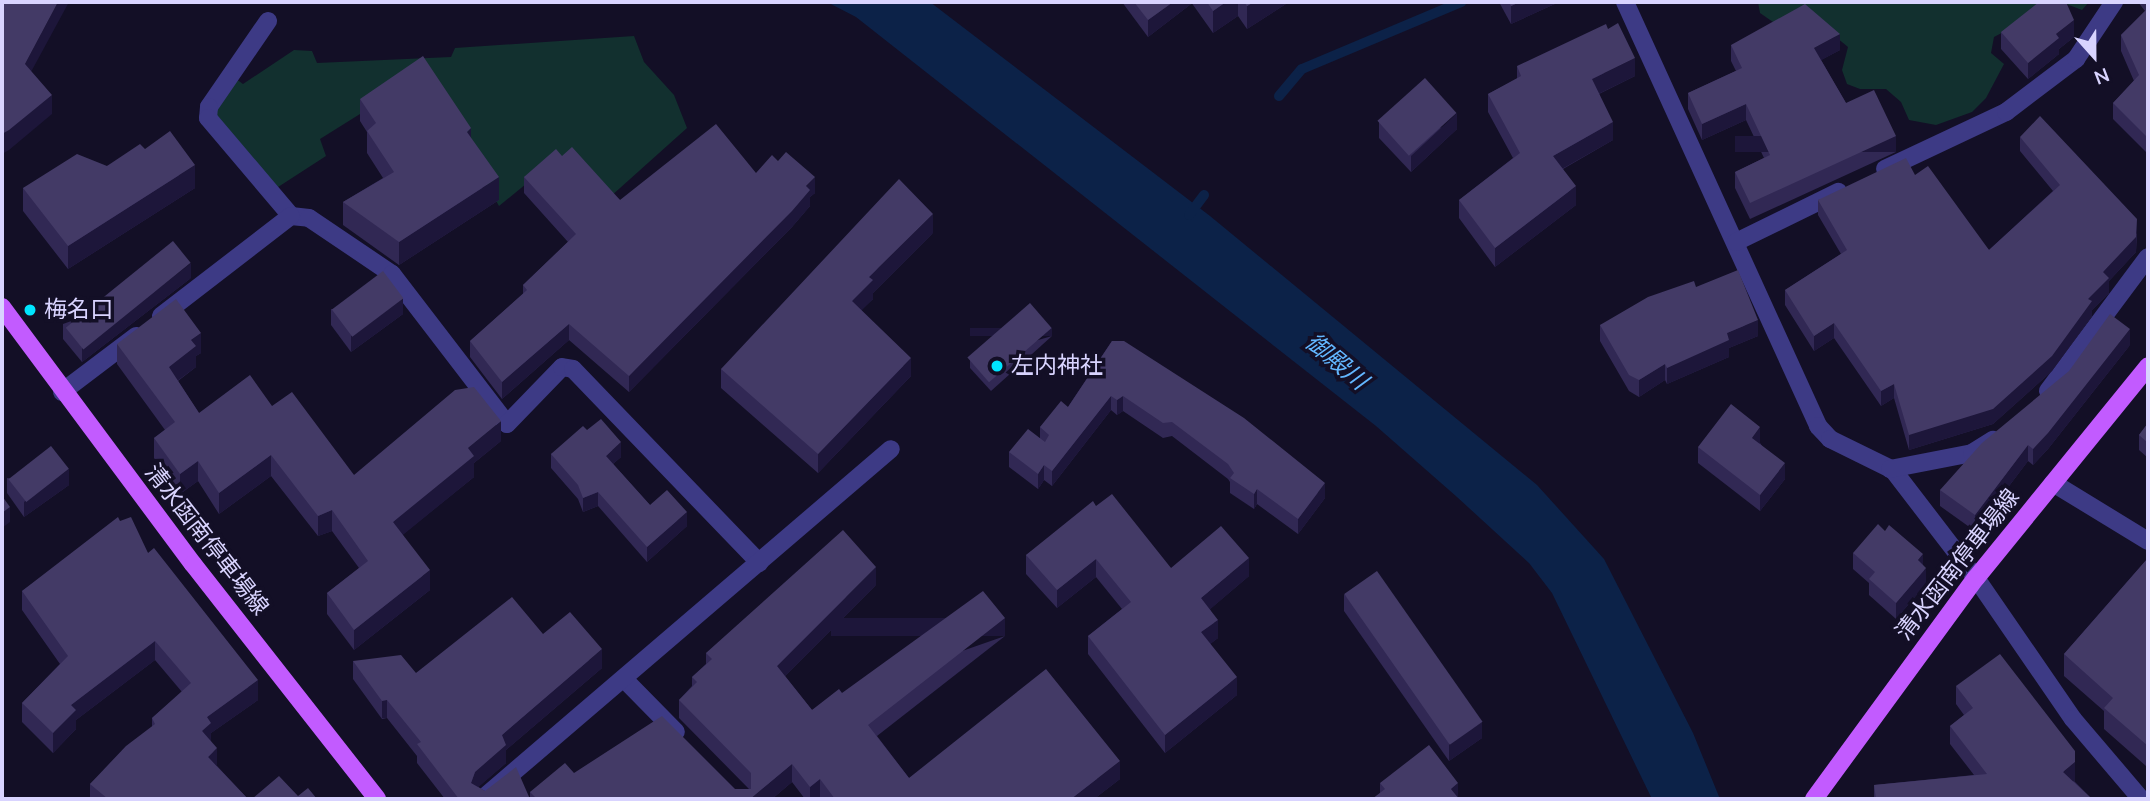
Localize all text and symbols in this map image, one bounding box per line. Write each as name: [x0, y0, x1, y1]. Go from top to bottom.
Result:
north arrow: [2059, 21, 2129, 91]
text: N: [2090, 61, 2113, 90]
place label: 梅名口: [44, 296, 113, 324]
marker: 梅名口: [22, 302, 38, 318]
water label: 御殿川: [1299, 328, 1373, 396]
place label: 左内神社: [1011, 352, 1103, 380]
marker: 左内神社: [989, 358, 1005, 374]
street label: 清水函南停車場線: [138, 459, 274, 621]
street label: 清水函南停車場線: [1890, 484, 2026, 646]

